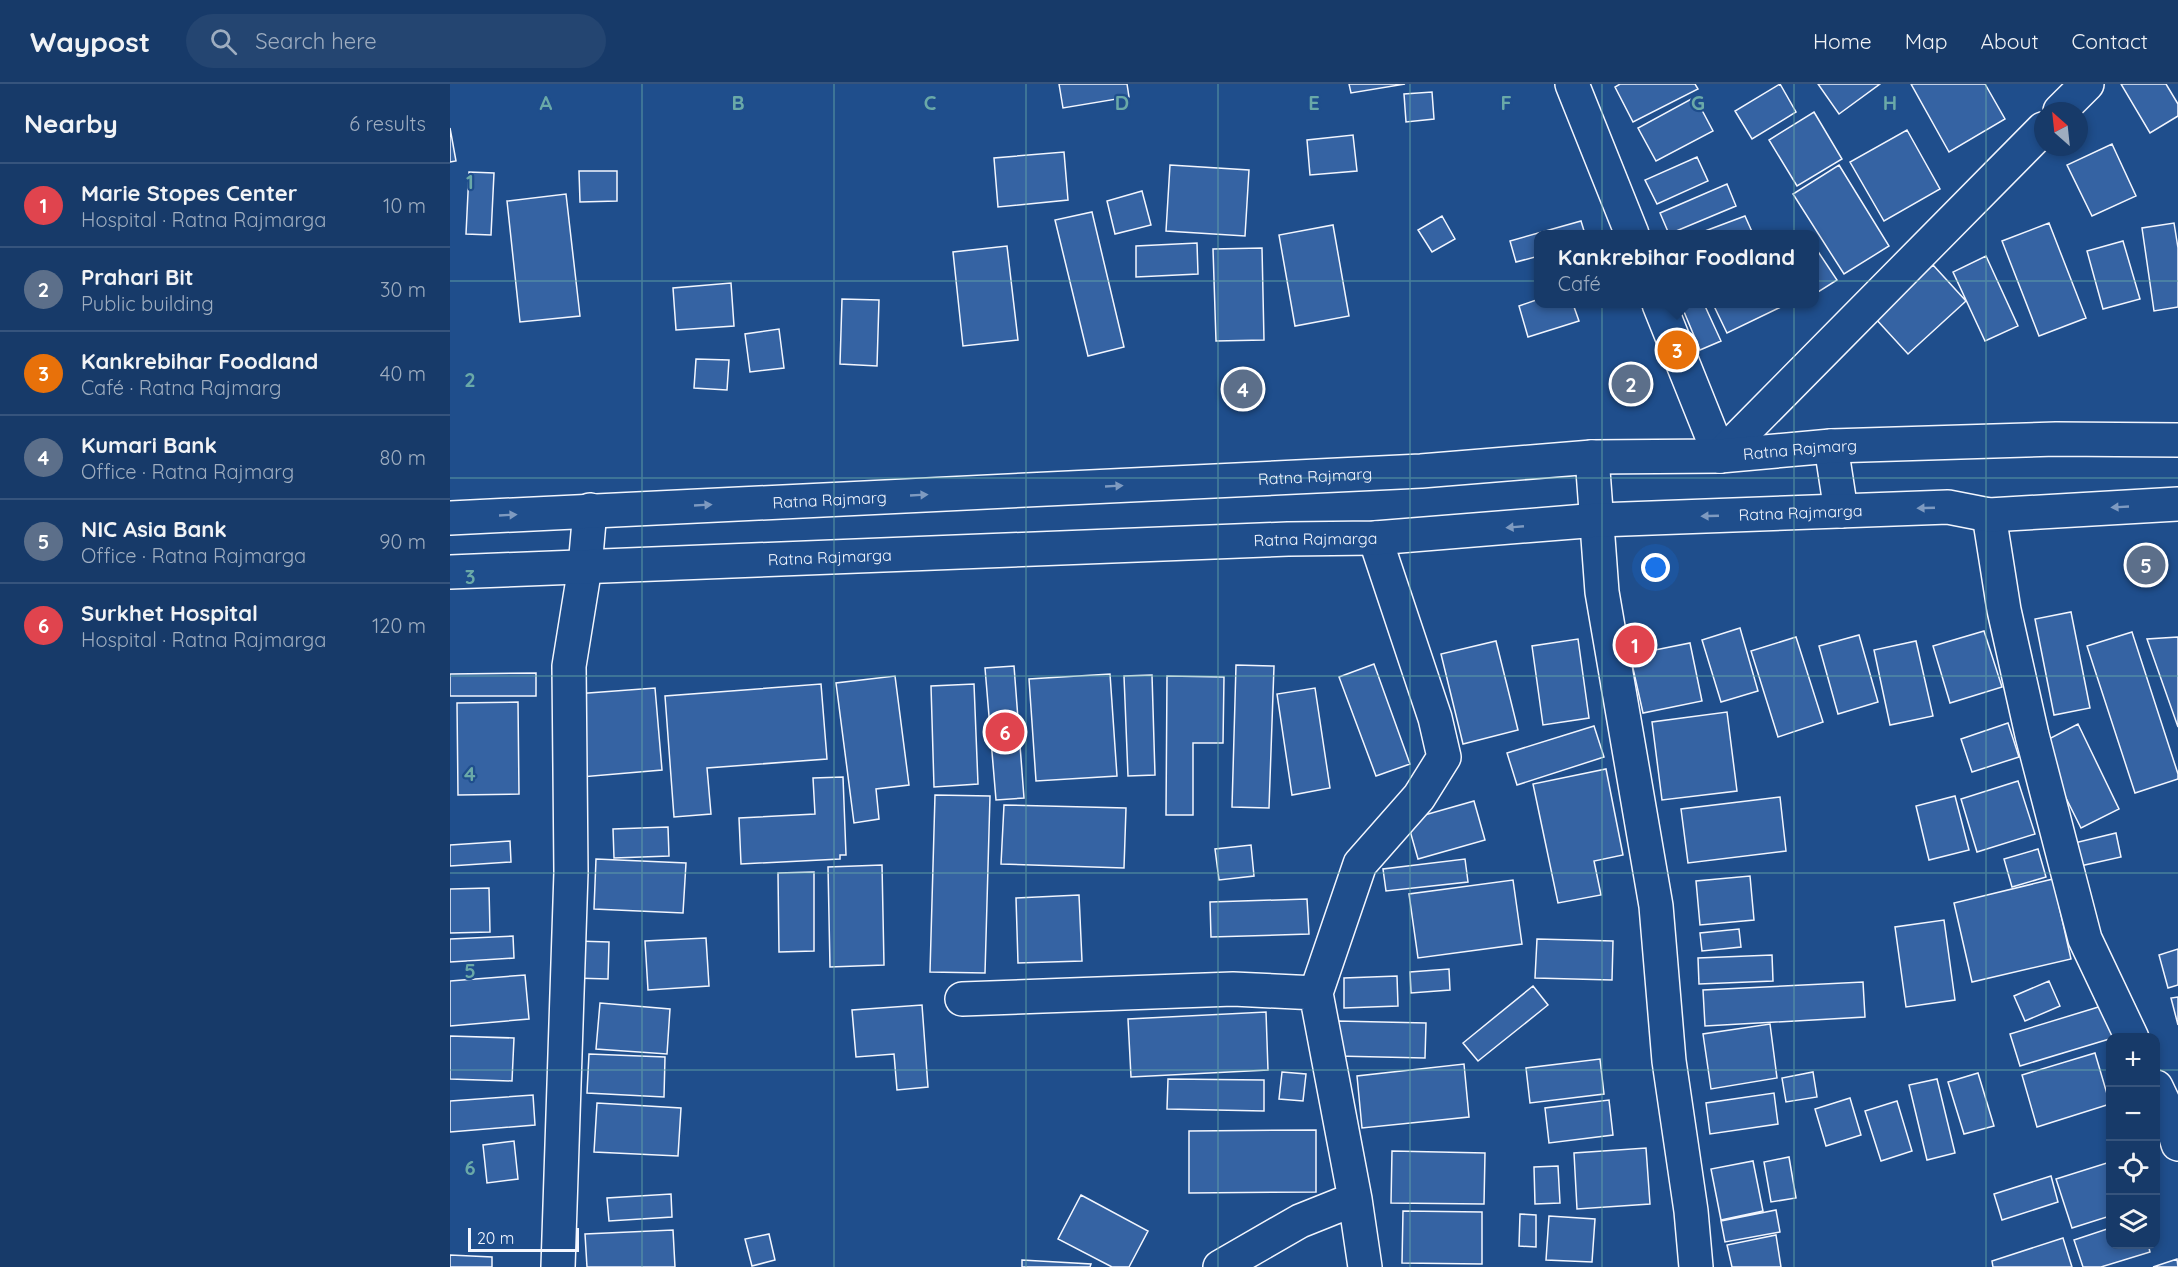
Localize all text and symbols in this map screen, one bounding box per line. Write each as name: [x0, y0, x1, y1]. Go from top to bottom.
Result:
search box: [186, 14, 606, 68]
text: Waypost: [30, 24, 150, 59]
icon: search: [207, 25, 240, 58]
text: Search here: [255, 27, 377, 55]
text: Home: [1813, 28, 1872, 54]
text: Map: [1905, 28, 1948, 54]
text: About: [1981, 28, 2039, 54]
text: Contact: [2072, 28, 2148, 54]
text: A: [540, 90, 553, 115]
text: B: [731, 90, 745, 115]
text: C: [924, 90, 937, 115]
text: D: [1115, 90, 1129, 115]
text: E: [1308, 90, 1320, 115]
text: F: [1500, 90, 1512, 115]
text: G: [1691, 90, 1705, 115]
text: H: [1883, 90, 1897, 115]
north arrow: [2034, 102, 2088, 156]
text: Nearby: [24, 107, 118, 140]
text: 6 results: [349, 111, 426, 136]
text: 1: [466, 169, 474, 194]
text: Marie Stopes Center: [81, 179, 297, 207]
text: 1: [40, 193, 47, 218]
text: 10 m: [383, 193, 426, 218]
text: Hospital · Ratna Rajmarga: [81, 207, 326, 232]
popup: [1534, 230, 1819, 308]
text: Kankrebihar Foodland: [1558, 243, 1795, 271]
text: Prahari Bit: [81, 263, 194, 291]
text: Café: [1558, 271, 1601, 296]
text: 2: [38, 277, 49, 302]
text: 30 m: [380, 277, 426, 302]
text: Public building: [81, 291, 214, 316]
pin: 3: [1658, 328, 1696, 372]
text: Kankrebihar Foodland: [81, 347, 318, 375]
text: 3: [38, 361, 49, 386]
text: 40 m: [380, 361, 426, 386]
pin: 2: [1612, 362, 1650, 406]
pin: 4: [1224, 366, 1262, 412]
text: 2: [464, 367, 476, 392]
text: Café · Ratna Rajmarg: [81, 375, 282, 400]
text: Kumari Bank: [81, 431, 217, 459]
street label: Ratna Rajmarg: [1742, 435, 1857, 464]
text: 4: [38, 445, 49, 470]
text: 80 m: [380, 445, 426, 470]
text: Office · Ratna Rajmarg: [81, 459, 294, 484]
street label: Ratna Rajmarg: [1257, 463, 1373, 489]
one-way arrow: [1104, 481, 1123, 490]
street label: Ratna Rajmarg: [772, 487, 887, 512]
one-way arrow: [909, 490, 928, 499]
one-way arrow: [694, 500, 713, 509]
street label: Ratna Rajmarga: [1738, 500, 1863, 525]
one-way arrow: [2110, 502, 2129, 512]
one-way arrow: [1916, 503, 1935, 512]
one-way arrow: [499, 510, 518, 519]
one-way arrow: [1700, 511, 1719, 520]
text: NIC Asia Bank: [81, 515, 227, 543]
one-way arrow: [1506, 522, 1525, 531]
street label: Ratna Rajmarga: [1253, 528, 1377, 550]
text: 5: [38, 529, 49, 554]
text: 90 m: [379, 529, 426, 554]
pin: 5: [2126, 542, 2166, 588]
text: Office · Ratna Rajmarga: [81, 543, 306, 568]
street label: Ratna Rajmarga: [767, 545, 892, 569]
your location: [1641, 553, 1670, 582]
text: 3: [465, 564, 475, 589]
text: Surkhet Hospital: [81, 599, 258, 627]
text: 6: [38, 613, 49, 638]
text: 120 m: [372, 613, 426, 638]
pin: 1: [1616, 622, 1654, 668]
text: Hospital · Ratna Rajmarga: [81, 627, 326, 652]
pin: 6: [986, 710, 1024, 754]
text: 4: [464, 761, 476, 786]
text: 5: [464, 958, 476, 983]
map controls: [2106, 1033, 2160, 1249]
button: +: [2106, 1033, 2160, 1087]
button: −: [2106, 1087, 2160, 1141]
button: locate: [2106, 1141, 2160, 1195]
text: 6: [464, 1155, 476, 1180]
button: layers: [2106, 1195, 2160, 1249]
scale bar: [468, 1225, 579, 1252]
text: 20 m: [477, 1228, 514, 1248]

